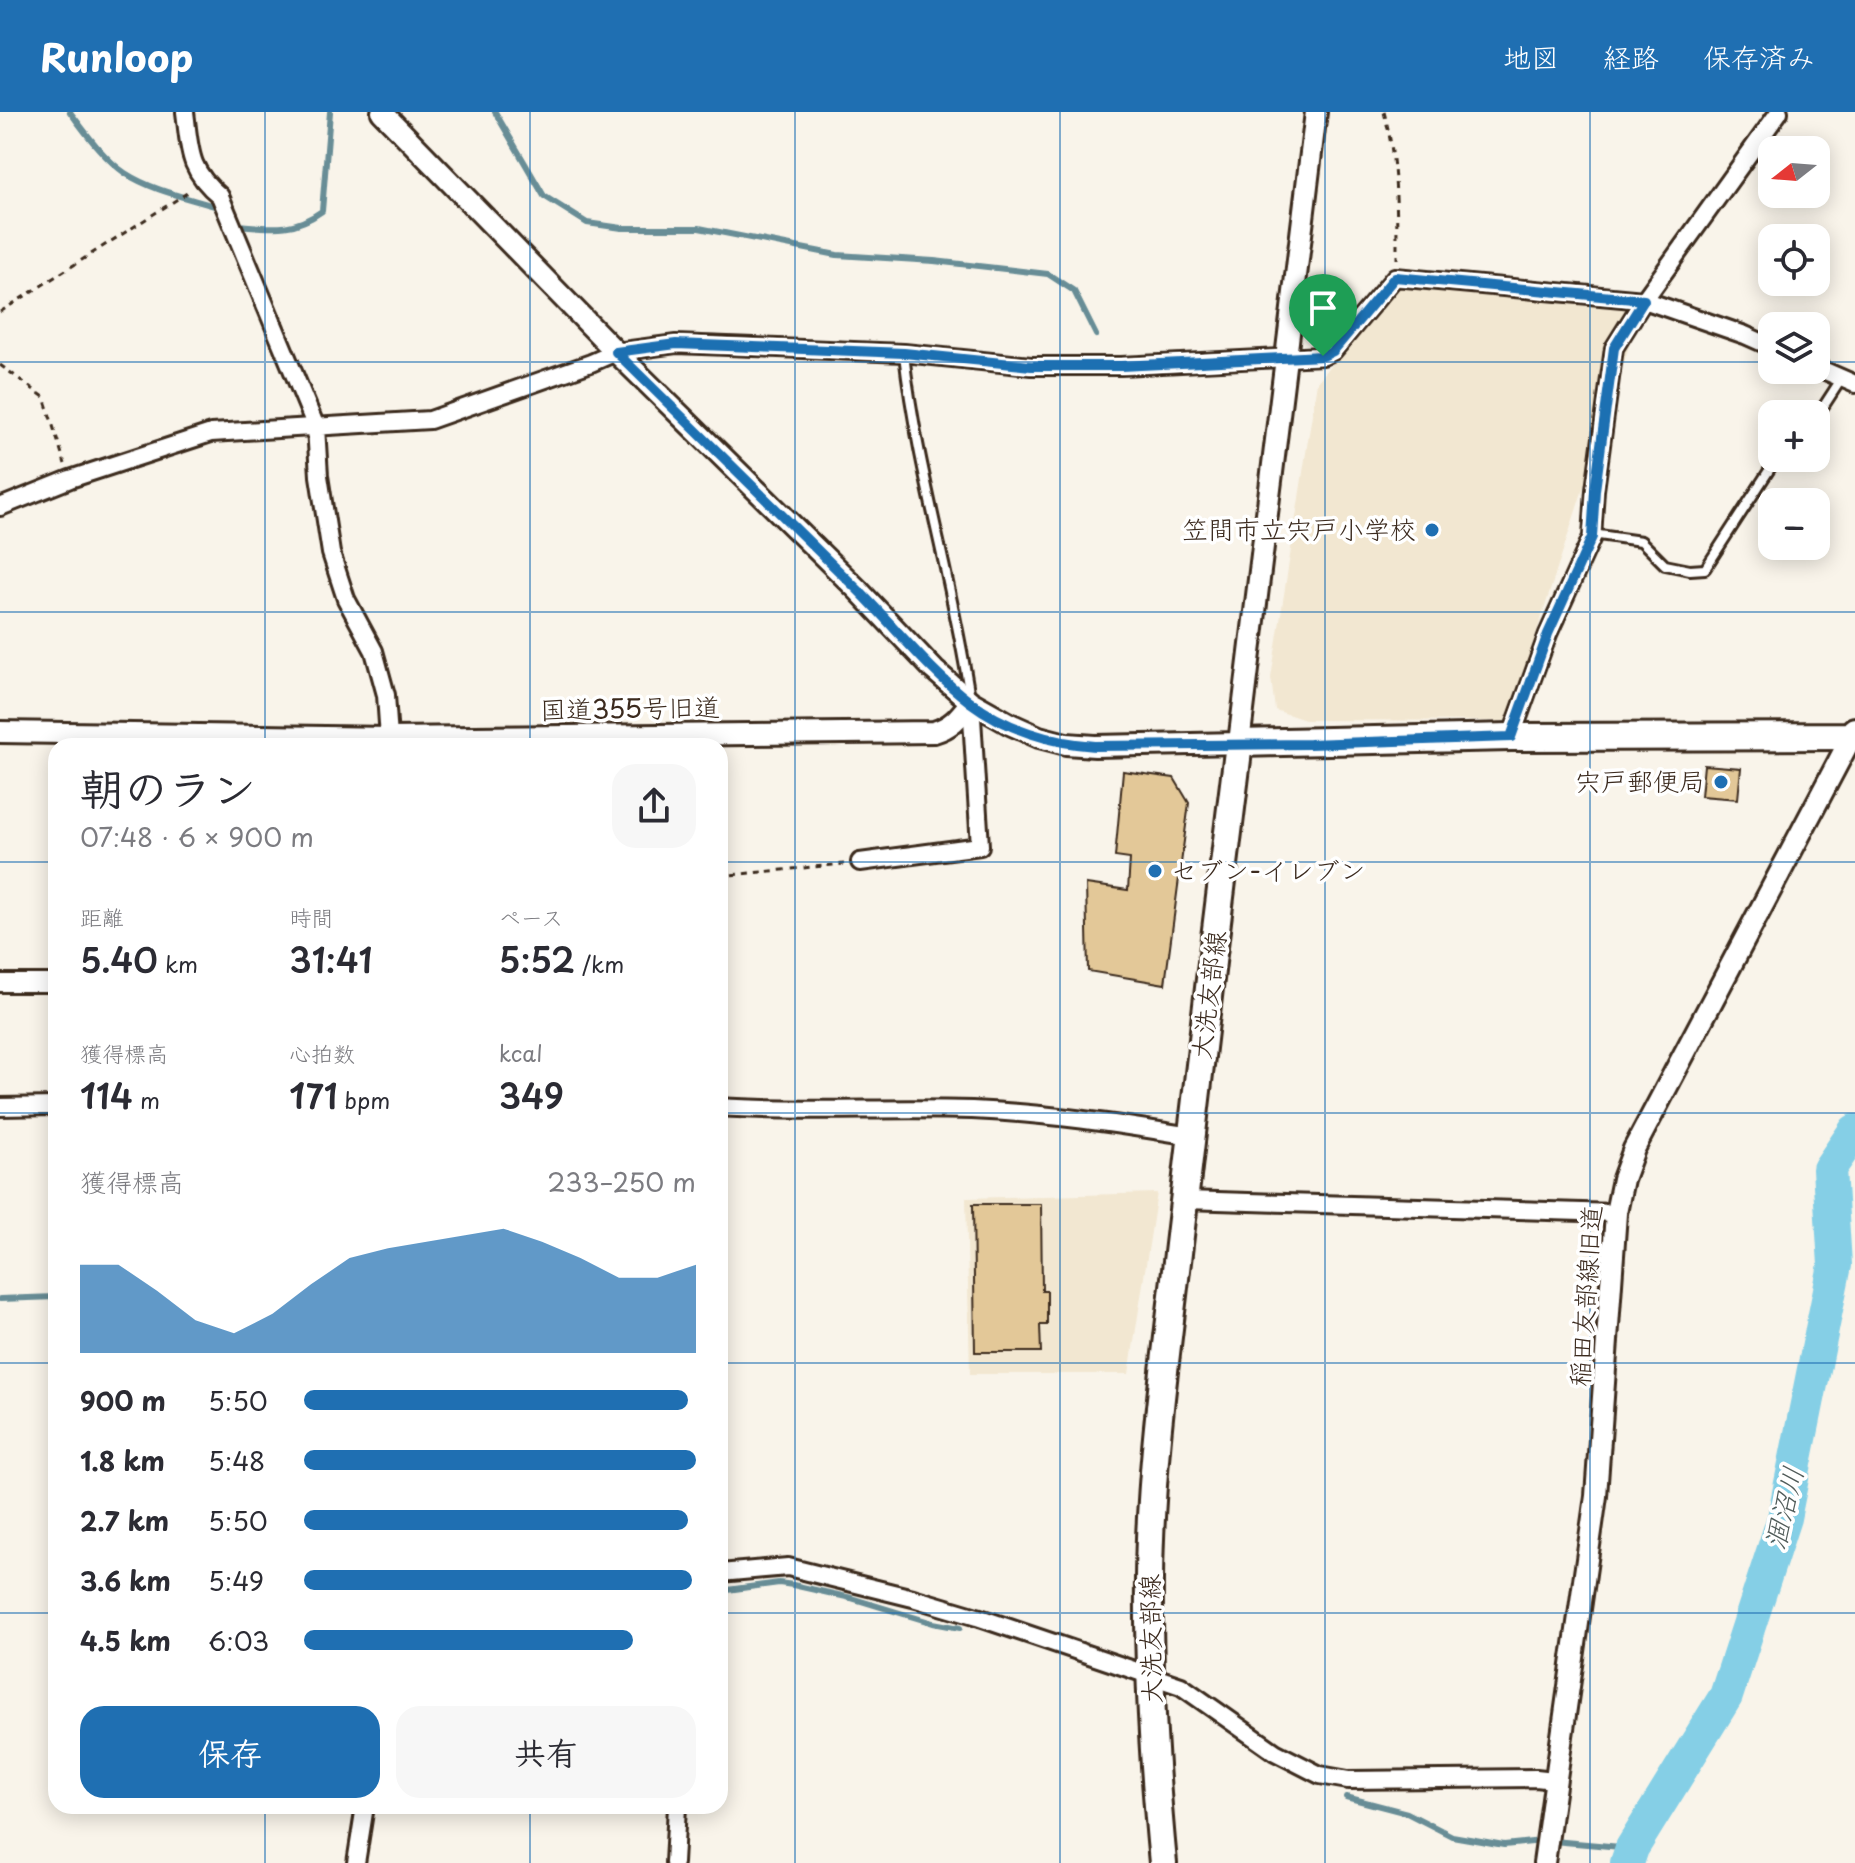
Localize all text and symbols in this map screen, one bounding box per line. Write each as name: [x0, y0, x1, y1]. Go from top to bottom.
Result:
text: Runloop: [40, 28, 193, 85]
text: 地図: [1503, 35, 1559, 78]
text: 経路: [1603, 35, 1659, 78]
text: 保存済み: [1703, 35, 1815, 78]
north arrow: [1758, 136, 1830, 208]
map controls: [1758, 136, 1830, 560]
button: locate: [1758, 224, 1830, 296]
pin: [1289, 274, 1357, 356]
icon: arrive: [1301, 286, 1345, 330]
button: layers: [1758, 312, 1830, 384]
button: +: [1758, 400, 1830, 472]
button: −: [1758, 488, 1830, 560]
place label: 笠間市立宍戸小学校: [1182, 509, 1416, 548]
marker: 笠間市立宍戸小学校: [1423, 521, 1441, 539]
street label: 国道355号旧道: [540, 686, 720, 729]
text: 朝のラン: [80, 754, 256, 820]
place label: 宍戸郵便局: [1575, 761, 1705, 800]
button: share: [612, 764, 696, 848]
marker: 宍戸郵便局: [1712, 773, 1730, 791]
text: 07:48 · 6 × 900 m: [80, 817, 314, 856]
place label: セブン-イレブン: [1171, 850, 1366, 889]
marker: セブン-イレブン: [1146, 862, 1164, 880]
text: 距離: [80, 900, 124, 933]
text: 時間: [289, 900, 333, 933]
text: ペース: [499, 900, 563, 933]
street label: 大洗友部線: [1180, 928, 1235, 1062]
text: 5.40: [80, 933, 158, 985]
text: 31:41: [289, 933, 373, 985]
text: 5:52: [499, 933, 575, 985]
text: km: [158, 947, 198, 980]
text: /km: [575, 947, 624, 980]
text: 獲得標高: [80, 1036, 168, 1069]
text: 心拍数: [289, 1036, 355, 1069]
text: kcal: [499, 1036, 543, 1069]
text: 114: [80, 1069, 133, 1121]
text: 171: [289, 1069, 337, 1121]
text: 349: [499, 1069, 564, 1121]
text: m: [133, 1083, 160, 1116]
text: bpm: [337, 1083, 390, 1116]
text: 獲得標高: [80, 1162, 184, 1201]
text: 233–250 m: [547, 1162, 696, 1201]
street label: 稲田友部線旧道: [1559, 1204, 1610, 1388]
text: 900 m: [80, 1381, 166, 1420]
text: 5:50: [208, 1381, 268, 1420]
text: 1.8 km: [80, 1441, 165, 1480]
text: 5:48: [208, 1441, 265, 1480]
water label: 涸沼川: [1752, 1462, 1814, 1554]
text: 2.7 km: [80, 1501, 169, 1540]
text: 5:50: [208, 1501, 268, 1540]
text: 3.6 km: [80, 1561, 171, 1600]
text: 5:49: [208, 1561, 264, 1600]
street label: 大洗友部線: [1129, 1574, 1170, 1704]
text: 4.5 km: [80, 1621, 171, 1660]
text: 6:03: [208, 1621, 269, 1660]
button: 保存: [80, 1706, 380, 1798]
button: 共有: [396, 1706, 696, 1798]

